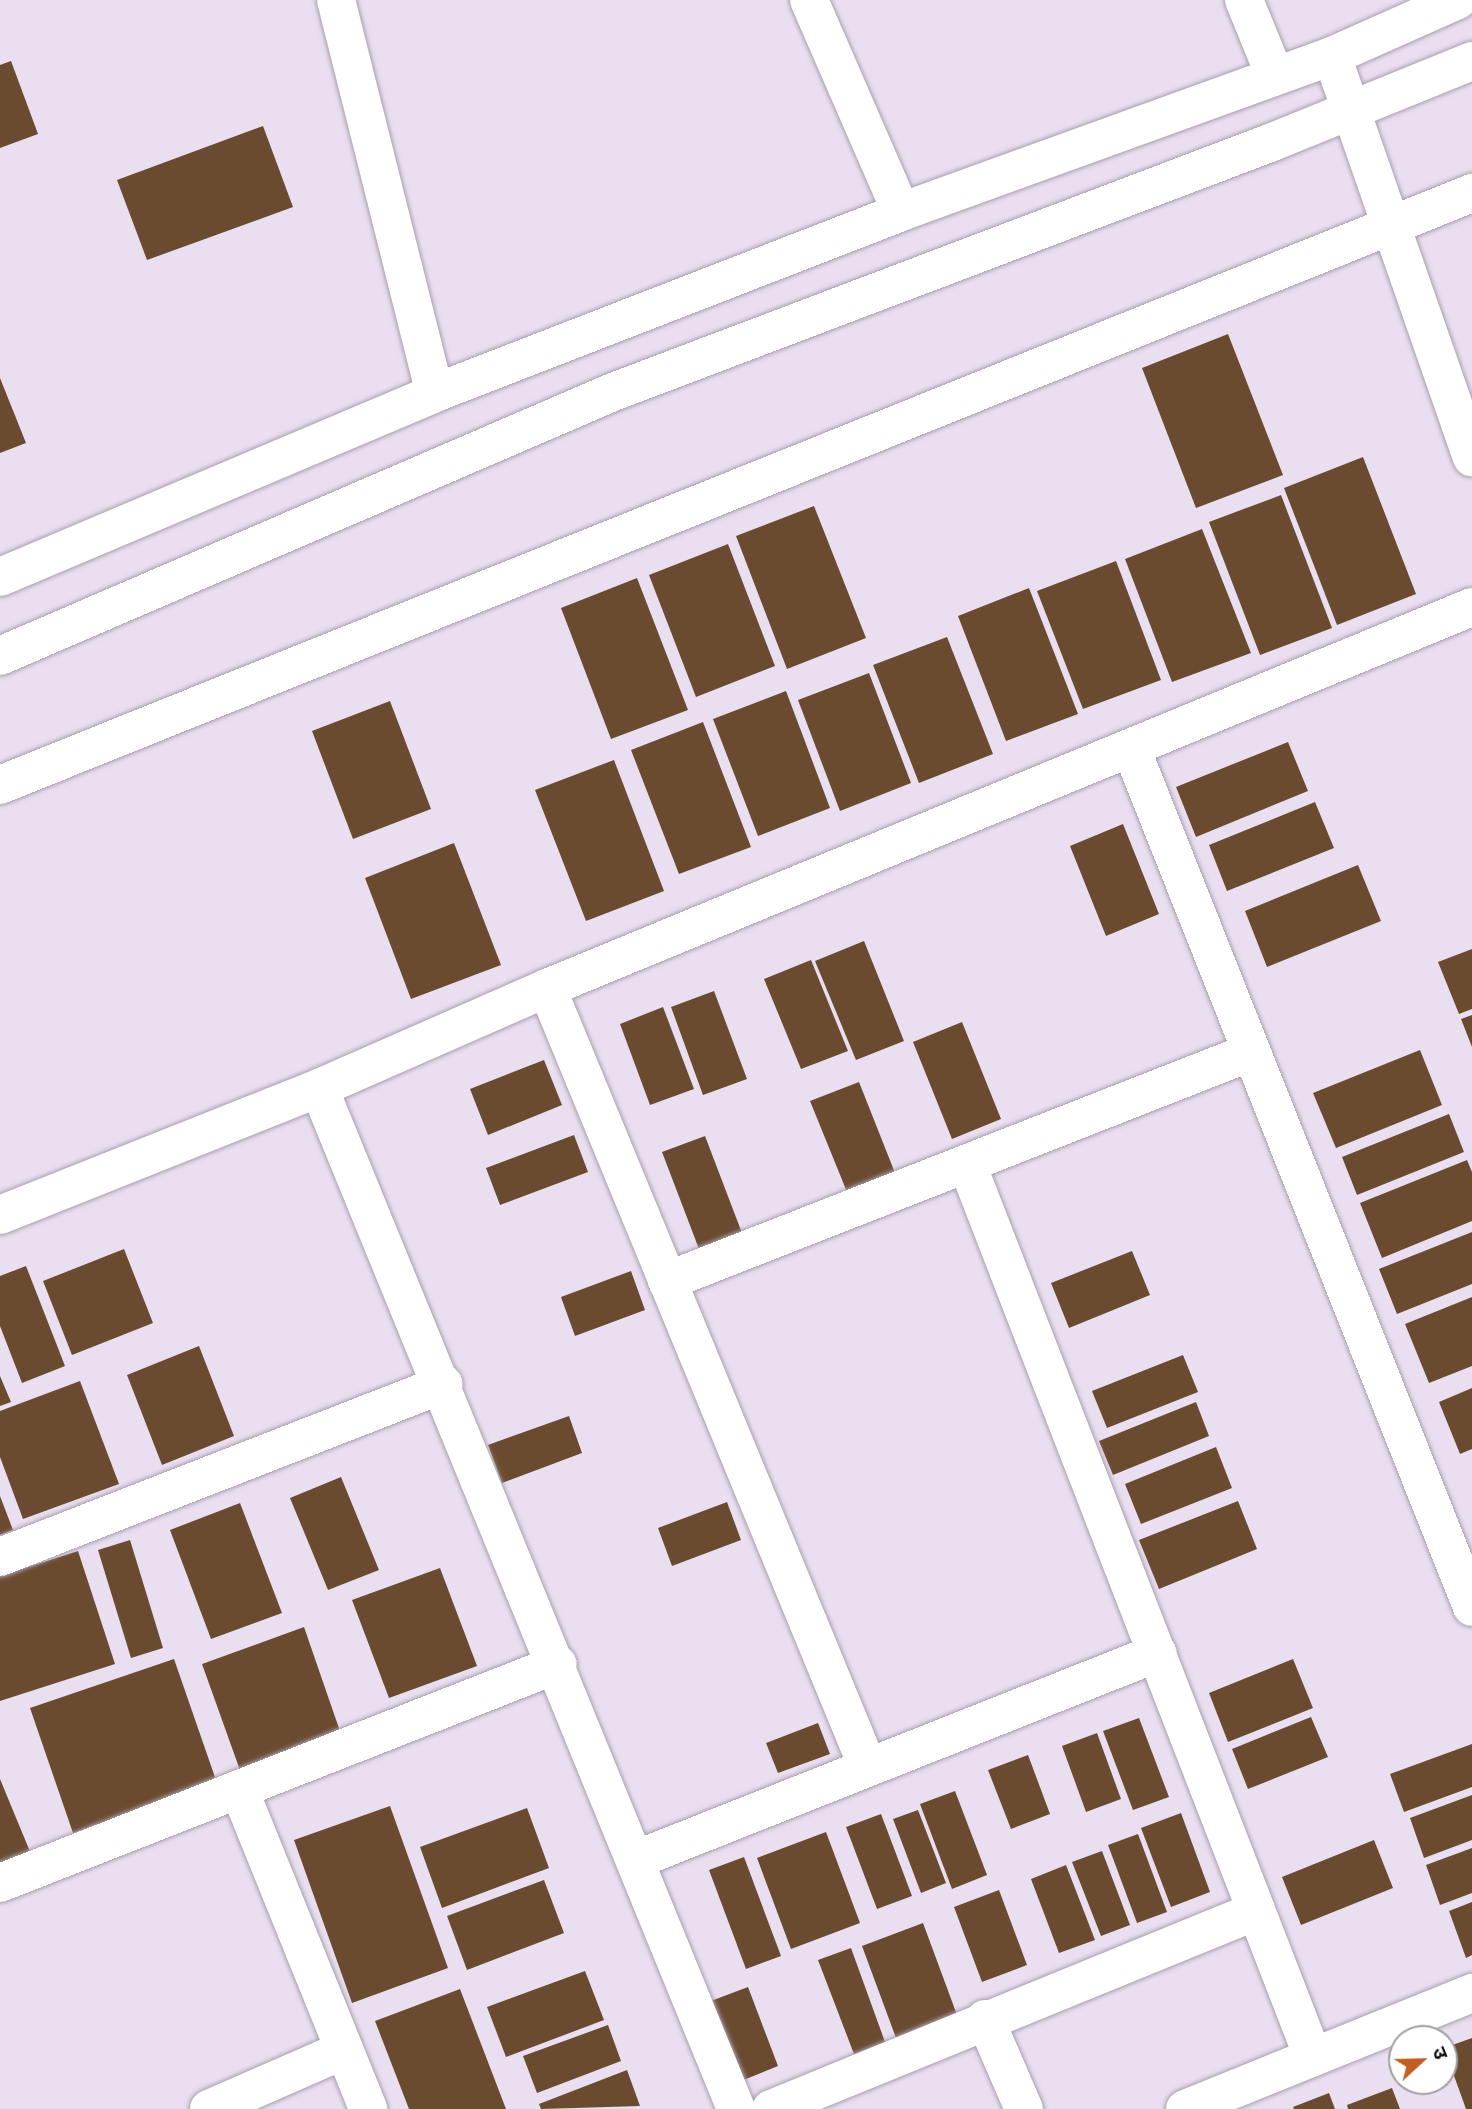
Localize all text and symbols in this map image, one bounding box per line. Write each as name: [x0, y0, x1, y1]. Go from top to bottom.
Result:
north arrow: [1388, 2025, 1458, 2095]
text: उ: [1428, 2044, 1453, 2062]

